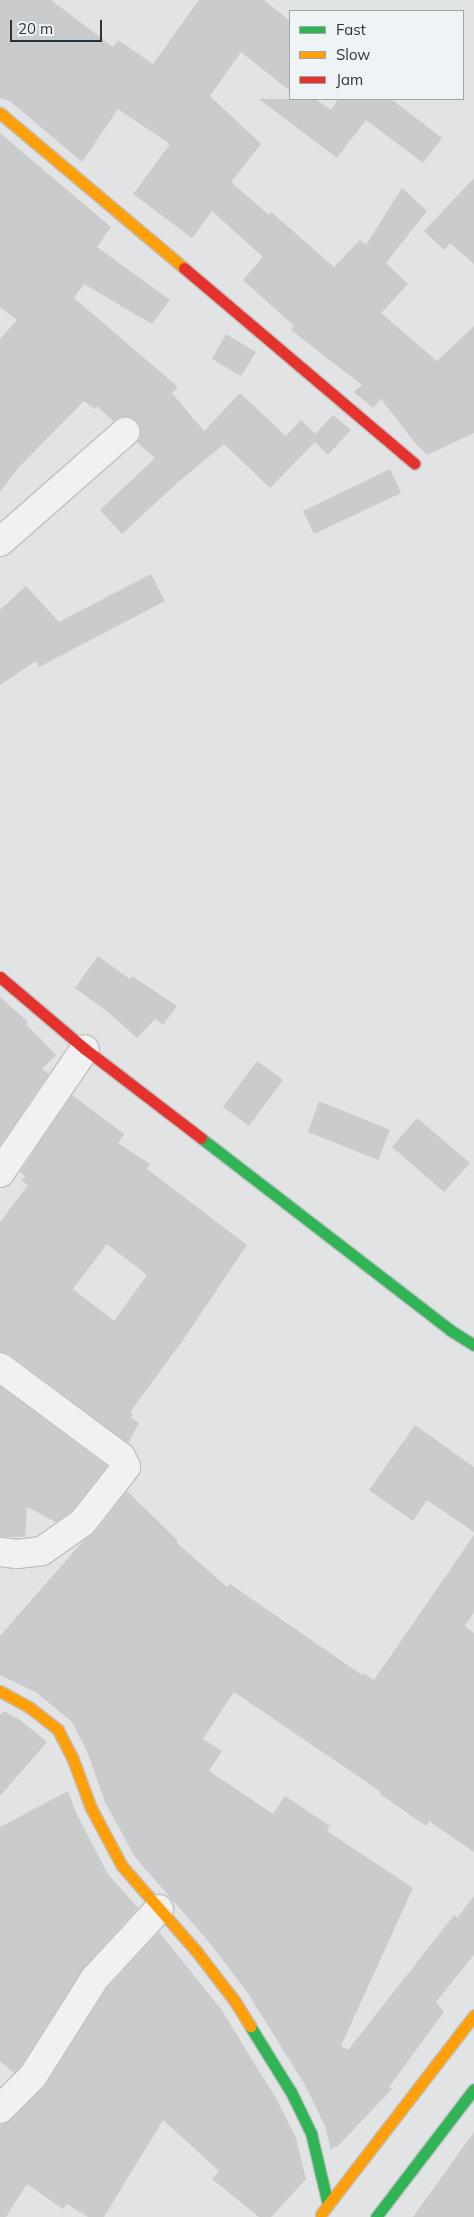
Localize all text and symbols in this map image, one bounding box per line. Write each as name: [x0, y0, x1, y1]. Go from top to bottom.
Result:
scale bar: [12, 10, 105, 42]
legend: [289, 10, 464, 100]
text: 20 m: [18, 19, 53, 38]
text: Fast: [336, 20, 366, 39]
text: Slow: [336, 45, 370, 64]
text: Jam: [336, 70, 363, 89]

